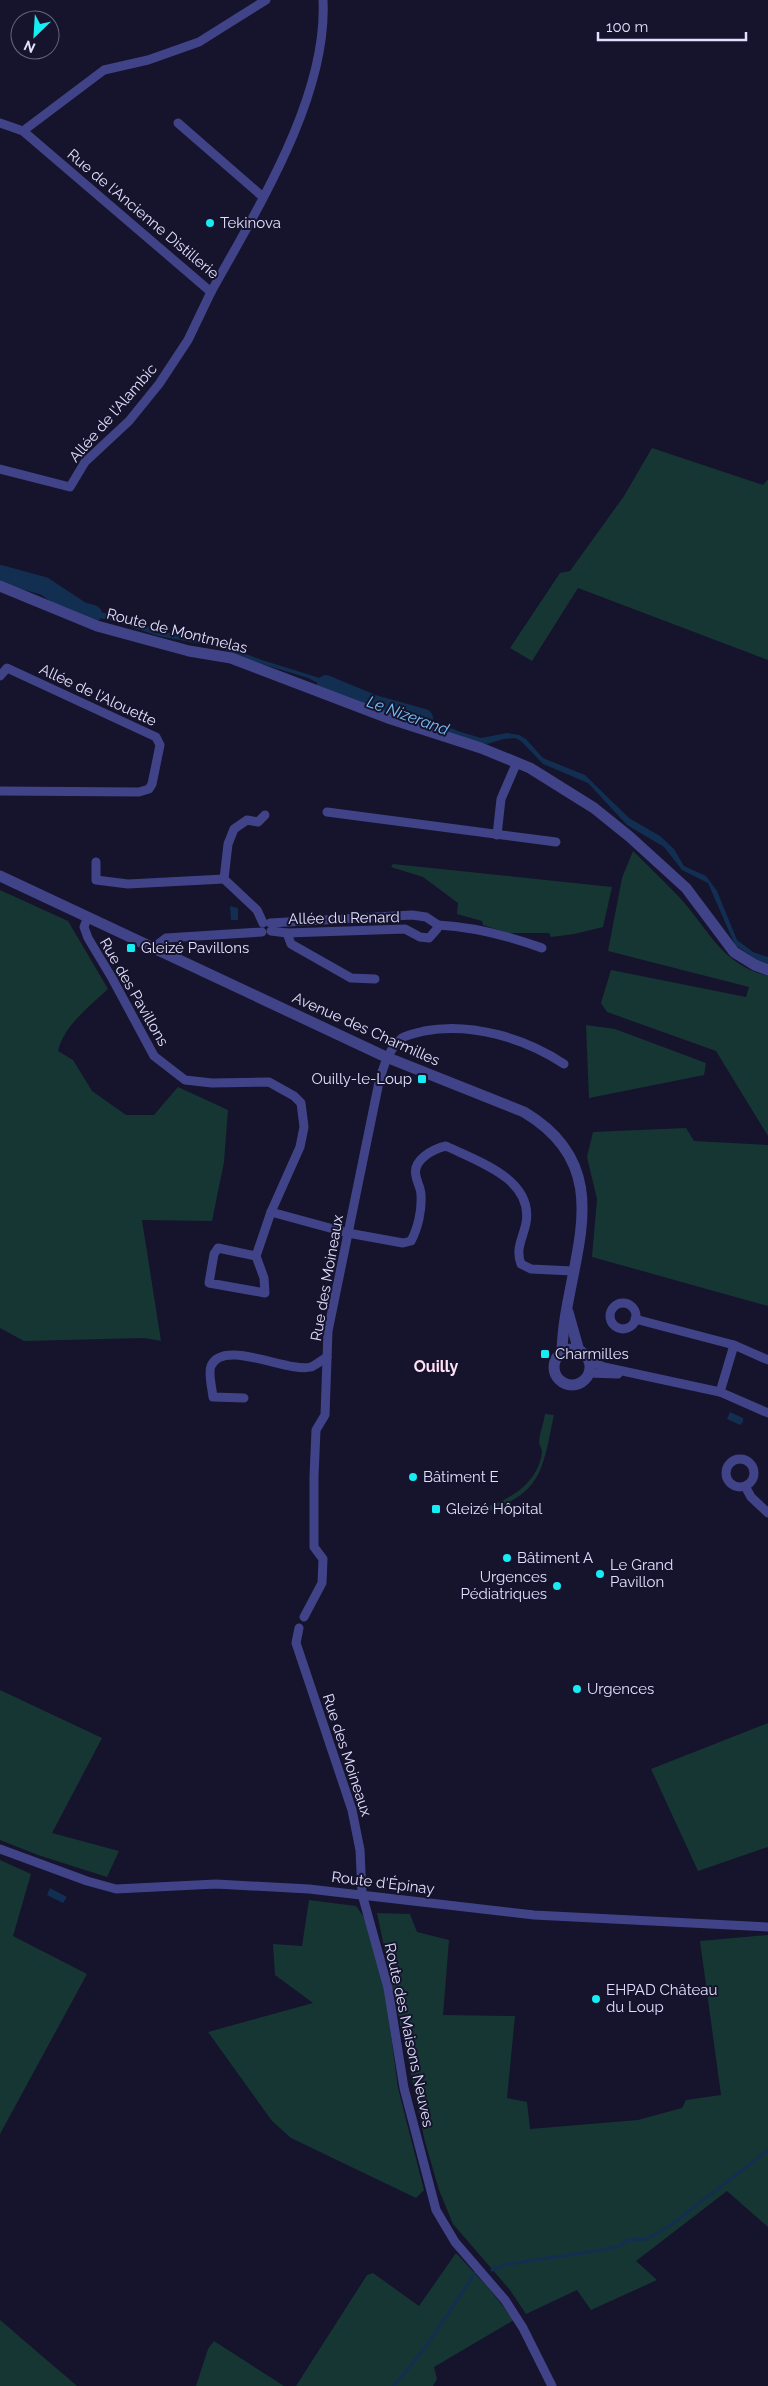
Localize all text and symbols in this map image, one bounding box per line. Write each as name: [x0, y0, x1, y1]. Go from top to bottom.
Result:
north arrow: [10, 10, 60, 60]
scale bar: [598, 10, 746, 42]
text: 100 m: [606, 18, 648, 36]
text: N: [21, 37, 38, 56]
street label: Rue de l'Ancienne Distillerie: [64, 145, 223, 283]
place label: Tekinova: [220, 214, 281, 232]
marker: Tekinova: [204, 217, 216, 229]
street label: Allée de l'Alambic: [65, 360, 161, 466]
street label: Route de Montmelas: [105, 605, 249, 657]
street label: Allée de l'Alouette: [37, 660, 160, 730]
water label: Le Nizerand: [364, 692, 452, 739]
street label: Allée du Renard: [288, 908, 400, 928]
street label: Rue des Pavillons: [96, 935, 172, 1049]
place label: Gleizé Pavillons: [141, 939, 249, 957]
marker: Gleizé Pavillons: [125, 942, 137, 954]
street label: Avenue des Charmilles: [290, 988, 442, 1070]
place label: Ouilly-le-Loup: [311, 1070, 412, 1088]
marker: Ouilly-le-Loup: [416, 1073, 428, 1085]
street label: Rue des Moineaux: [307, 1213, 347, 1343]
place label: Charmilles: [555, 1345, 629, 1363]
marker: Charmilles: [539, 1348, 551, 1360]
district label: Ouilly: [414, 1357, 458, 1376]
place label: Bâtiment E: [423, 1468, 499, 1486]
marker: Bâtiment E: [407, 1471, 419, 1483]
place label: Gleizé Hôpital: [446, 1500, 543, 1518]
marker: Gleizé Hôpital: [430, 1503, 442, 1515]
place label: Bâtiment A: [517, 1549, 593, 1567]
marker: Bâtiment A: [501, 1552, 513, 1564]
place label: Le Grand Pavillon: [610, 1556, 673, 1591]
place label: Urgences Pédiatriques: [461, 1568, 547, 1603]
marker: Le Grand Pavillon: [594, 1568, 606, 1580]
marker: Urgences Pédiatriques: [551, 1580, 563, 1592]
place label: Urgences: [587, 1680, 654, 1698]
marker: Urgences: [571, 1683, 583, 1695]
street label: Rue des Moineaux: [319, 1691, 375, 1819]
street label: Route d'Épinay: [330, 1868, 436, 1898]
street label: Route des Maisons Neuves: [381, 1941, 437, 2129]
place label: EHPAD Château du Loup: [606, 1981, 718, 2016]
marker: EHPAD Château du Loup: [590, 1993, 602, 2005]

